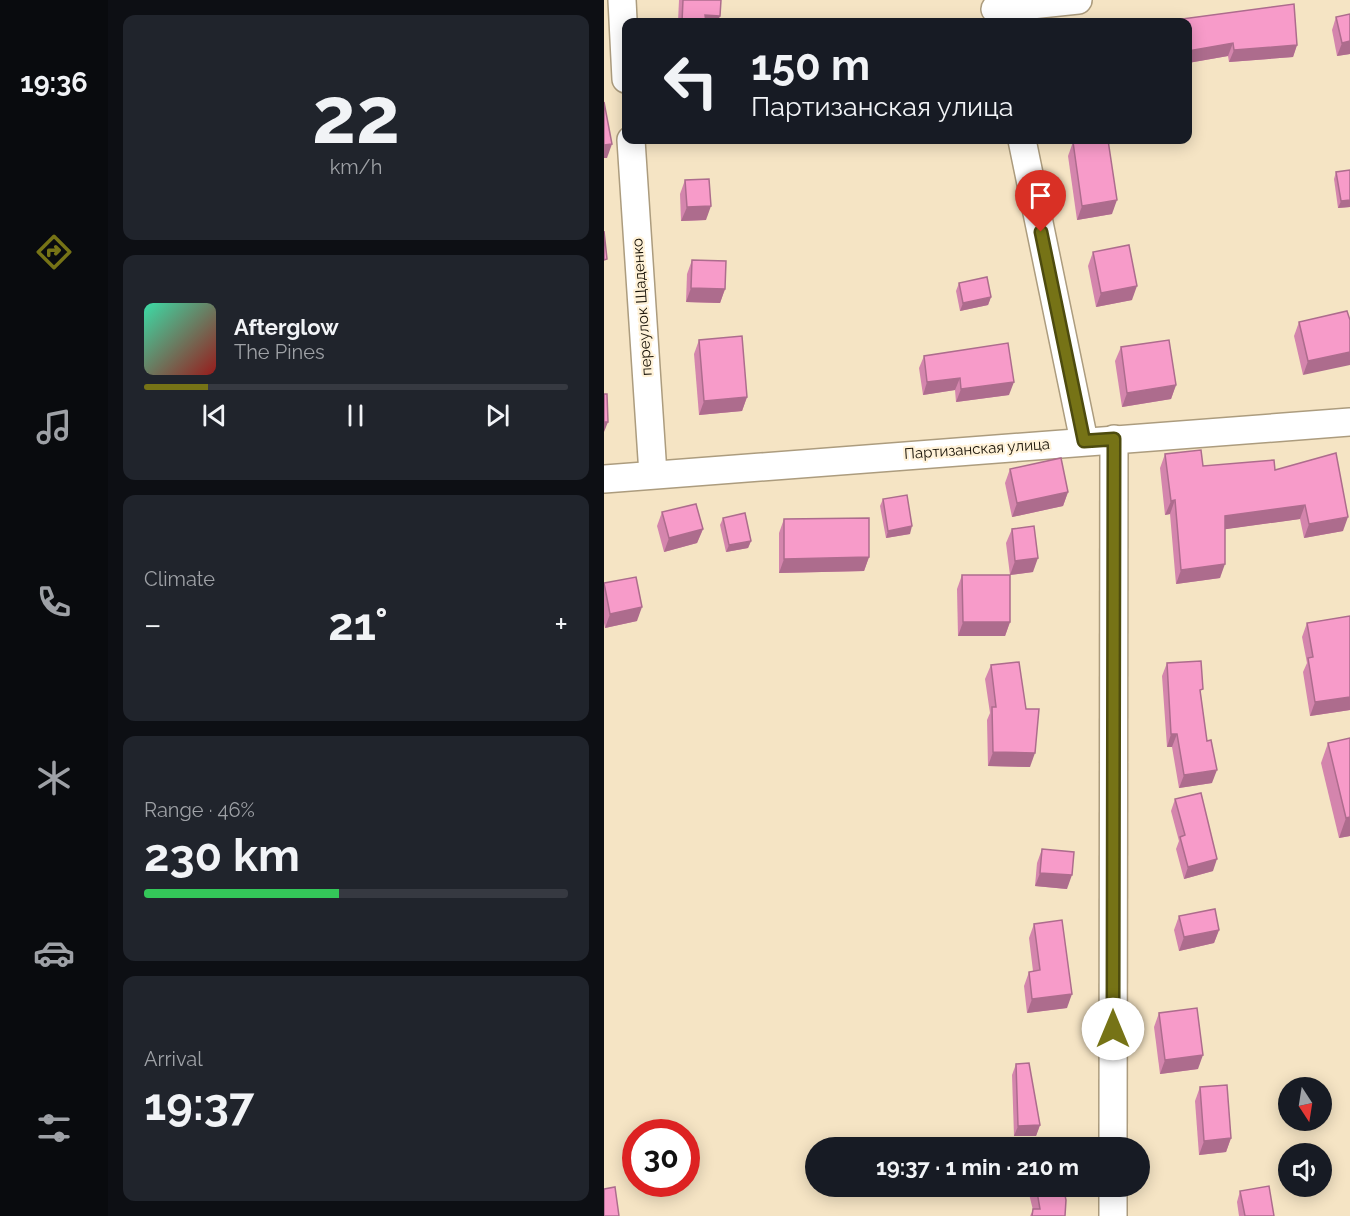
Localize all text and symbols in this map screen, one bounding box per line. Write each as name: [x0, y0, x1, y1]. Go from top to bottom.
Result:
text: 150 m: [751, 41, 870, 90]
icon: left: [652, 42, 730, 120]
text: 19:36: [20, 67, 88, 98]
text: 22: [312, 70, 400, 161]
text: Партизанская улица: [751, 91, 1013, 122]
text: km/h: [330, 155, 382, 179]
pin: [1015, 170, 1066, 232]
icon: arrive: [1024, 179, 1057, 212]
icon: directions: [33, 231, 75, 273]
street label: переулок Щаденко: [628, 237, 656, 376]
text: Afterglow: [234, 314, 339, 340]
text: The Pines: [234, 340, 325, 364]
icon: previous: [198, 399, 231, 432]
icon: pause: [339, 399, 372, 432]
icon: next: [481, 399, 514, 432]
icon: music: [33, 406, 75, 448]
street label: Партизанская улица: [904, 435, 1050, 463]
text: Climate: [144, 567, 215, 591]
icon: phone: [33, 581, 75, 623]
text: 21°: [328, 598, 388, 651]
text: −: [144, 605, 162, 644]
text: +: [554, 605, 568, 644]
icon: climate: [33, 757, 75, 799]
text: Range · 46%: [144, 798, 255, 822]
text: 230 km: [144, 829, 300, 882]
icon: car: [33, 932, 75, 974]
position arrow: [1081, 997, 1145, 1061]
text: Arrival: [144, 1047, 203, 1071]
north arrow: [1278, 1077, 1332, 1131]
map controls: [1278, 1077, 1332, 1197]
text: 19:37: [144, 1078, 254, 1131]
icon: filters: [33, 1107, 75, 1149]
speed limit sign: 30: [622, 1119, 700, 1197]
button: sound: [1278, 1143, 1332, 1197]
text: 19:37 · 1 min · 210 m: [876, 1154, 1079, 1180]

